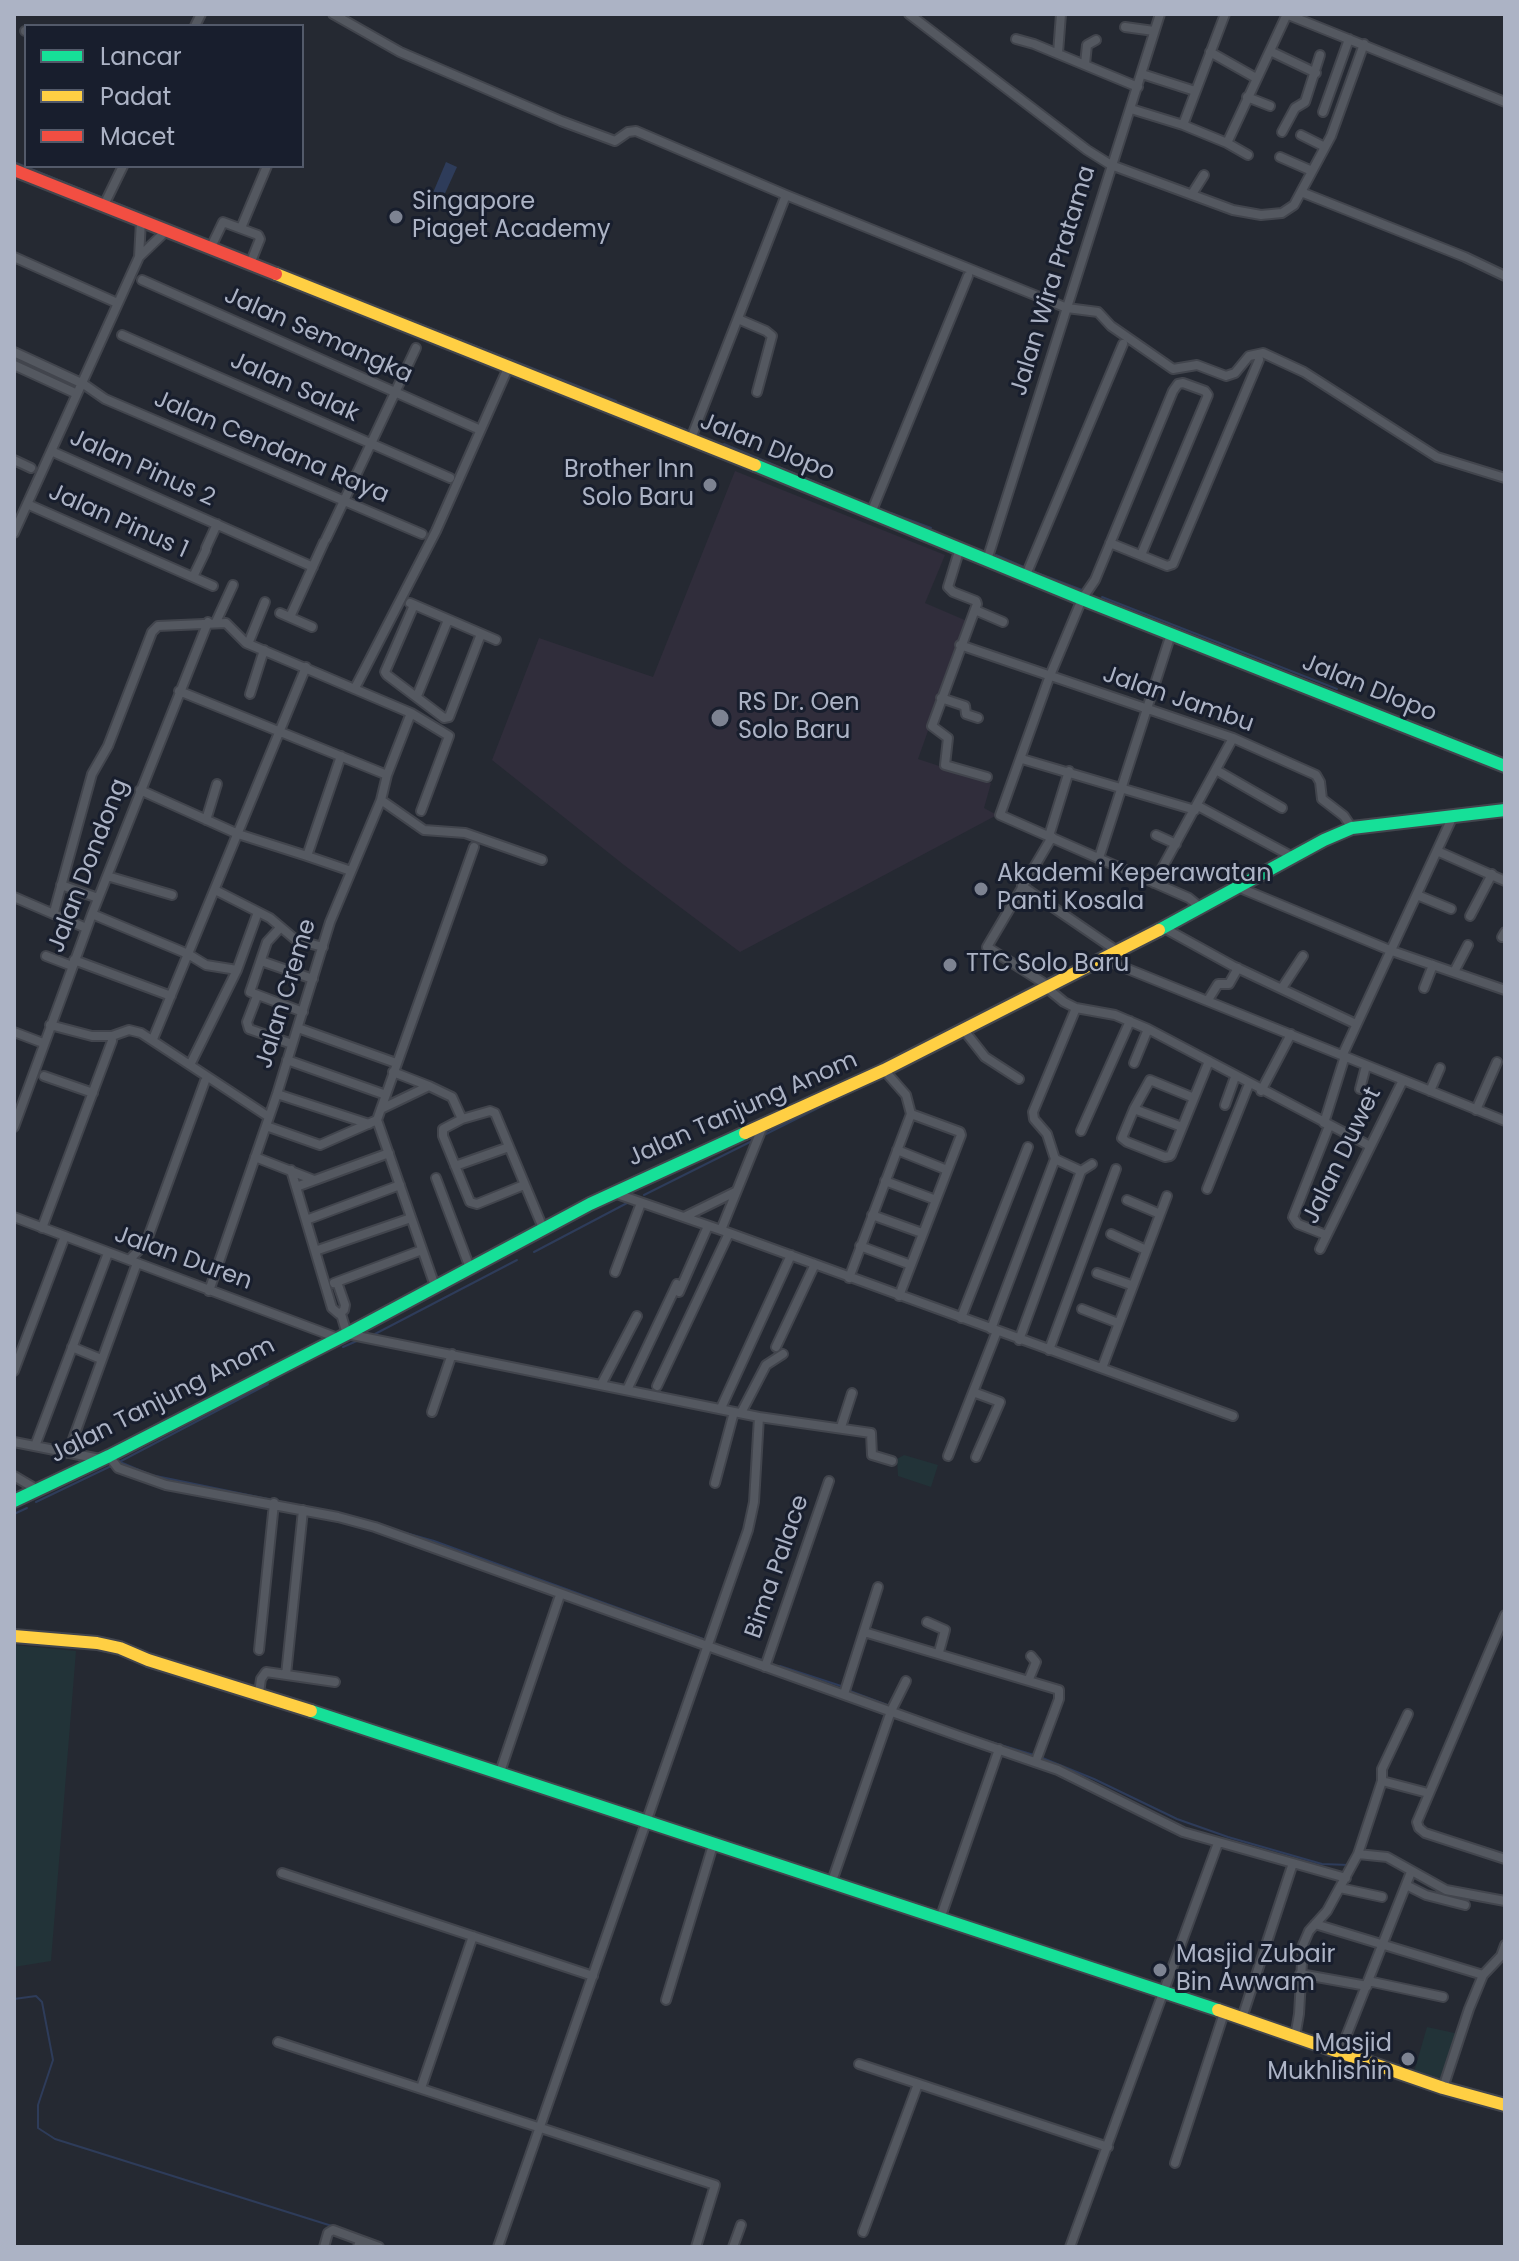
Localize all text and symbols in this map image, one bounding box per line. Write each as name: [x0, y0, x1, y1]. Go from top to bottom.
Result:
legend: [24, 24, 304, 168]
text: Lancar: [100, 40, 182, 73]
text: Padat: [100, 80, 171, 113]
text: Macet: [100, 120, 175, 153]
street label: Jalan Wira Pratama: [1005, 163, 1103, 399]
place label: Singapore Piaget Academy: [412, 189, 611, 245]
marker: Singapore Piaget Academy: [387, 208, 405, 226]
street label: Jalan Semangka: [219, 282, 417, 390]
street label: Jalan Salak: [225, 347, 363, 429]
street label: Jalan Cendana Raya: [149, 385, 393, 511]
street label: Jalan Dlopo: [695, 408, 839, 488]
street label: Jalan Pinus 2: [65, 424, 219, 514]
place label: Brother Inn Solo Baru: [564, 457, 694, 513]
marker: Brother Inn Solo Baru: [701, 476, 719, 494]
street label: Jalan Pinus 1: [44, 478, 192, 566]
street label: Jalan Dlopo: [1297, 649, 1441, 729]
street label: Jalan Jambu: [1099, 661, 1257, 739]
place label: RS Dr. Oen Solo Baru: [738, 690, 860, 746]
marker: RS Dr. Oen Solo Baru: [709, 707, 731, 729]
street label: Jalan Dondong: [43, 775, 135, 957]
place label: Akademi Keperawatan Panti Kosala: [997, 861, 1272, 917]
marker: Akademi Keperawatan Panti Kosala: [972, 880, 990, 898]
street label: Jalan Creme: [251, 916, 323, 1072]
place label: TTC Solo Baru: [966, 951, 1129, 979]
marker: TTC Solo Baru: [941, 956, 959, 974]
street label: Jalan Tanjung Anom: [624, 1046, 862, 1174]
street label: Jalan Duwet: [1298, 1083, 1388, 1229]
street label: Jalan Duren: [110, 1221, 256, 1297]
street label: Jalan Tanjung Anom: [46, 1332, 280, 1470]
street label: Bima Palace: [740, 1492, 816, 1642]
place label: Masjid Zubair Bin Awwam: [1176, 1942, 1336, 1998]
marker: Masjid Zubair Bin Awwam: [1151, 1961, 1169, 1979]
place label: Masjid Mukhlishin: [1267, 2031, 1392, 2087]
marker: Masjid Mukhlishin: [1399, 2050, 1417, 2068]

